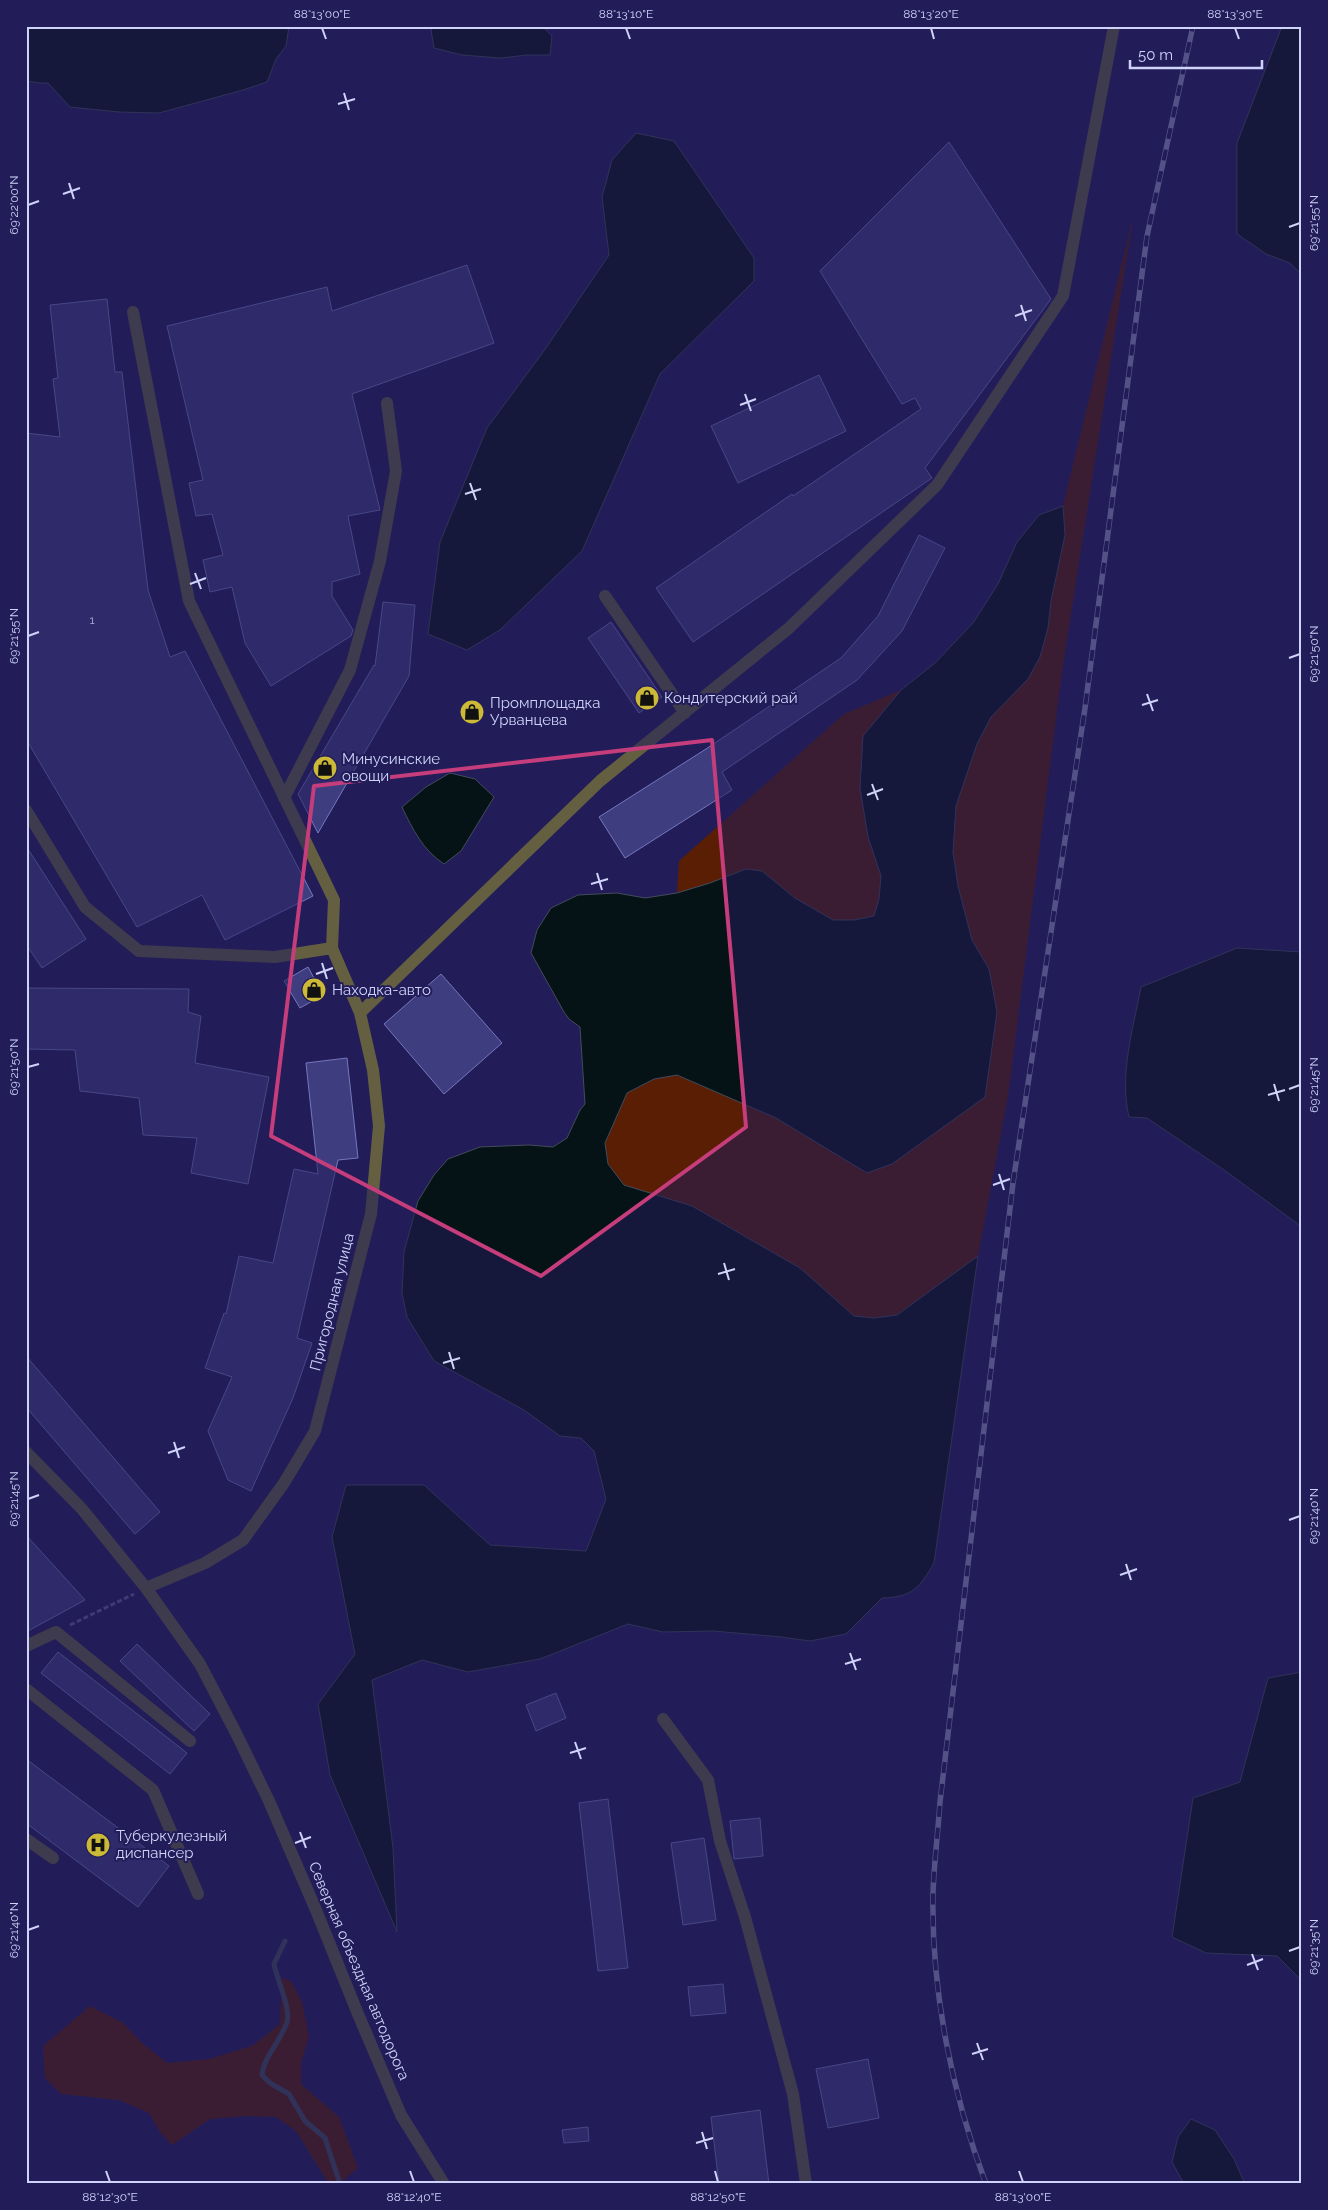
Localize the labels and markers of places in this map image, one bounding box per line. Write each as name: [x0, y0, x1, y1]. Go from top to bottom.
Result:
shop icon: Кондитерский рай: [634, 685, 660, 711]
place label: Кондитерский рай: [664, 689, 798, 707]
place label: Промплощадка Урванцева: [490, 694, 601, 729]
shop icon: Промплощадка Урванцева: [459, 699, 485, 725]
place label: Минусинские овощи: [342, 750, 440, 785]
shop icon: Минусинские овощи: [312, 755, 338, 781]
shop icon: Находка-авто: [301, 977, 327, 1003]
place label: Находка-авто: [332, 981, 431, 999]
place label: Туберкулезный диспансер: [116, 1827, 227, 1862]
hospital icon: Туберкулезный диспансер: [85, 1832, 111, 1858]

